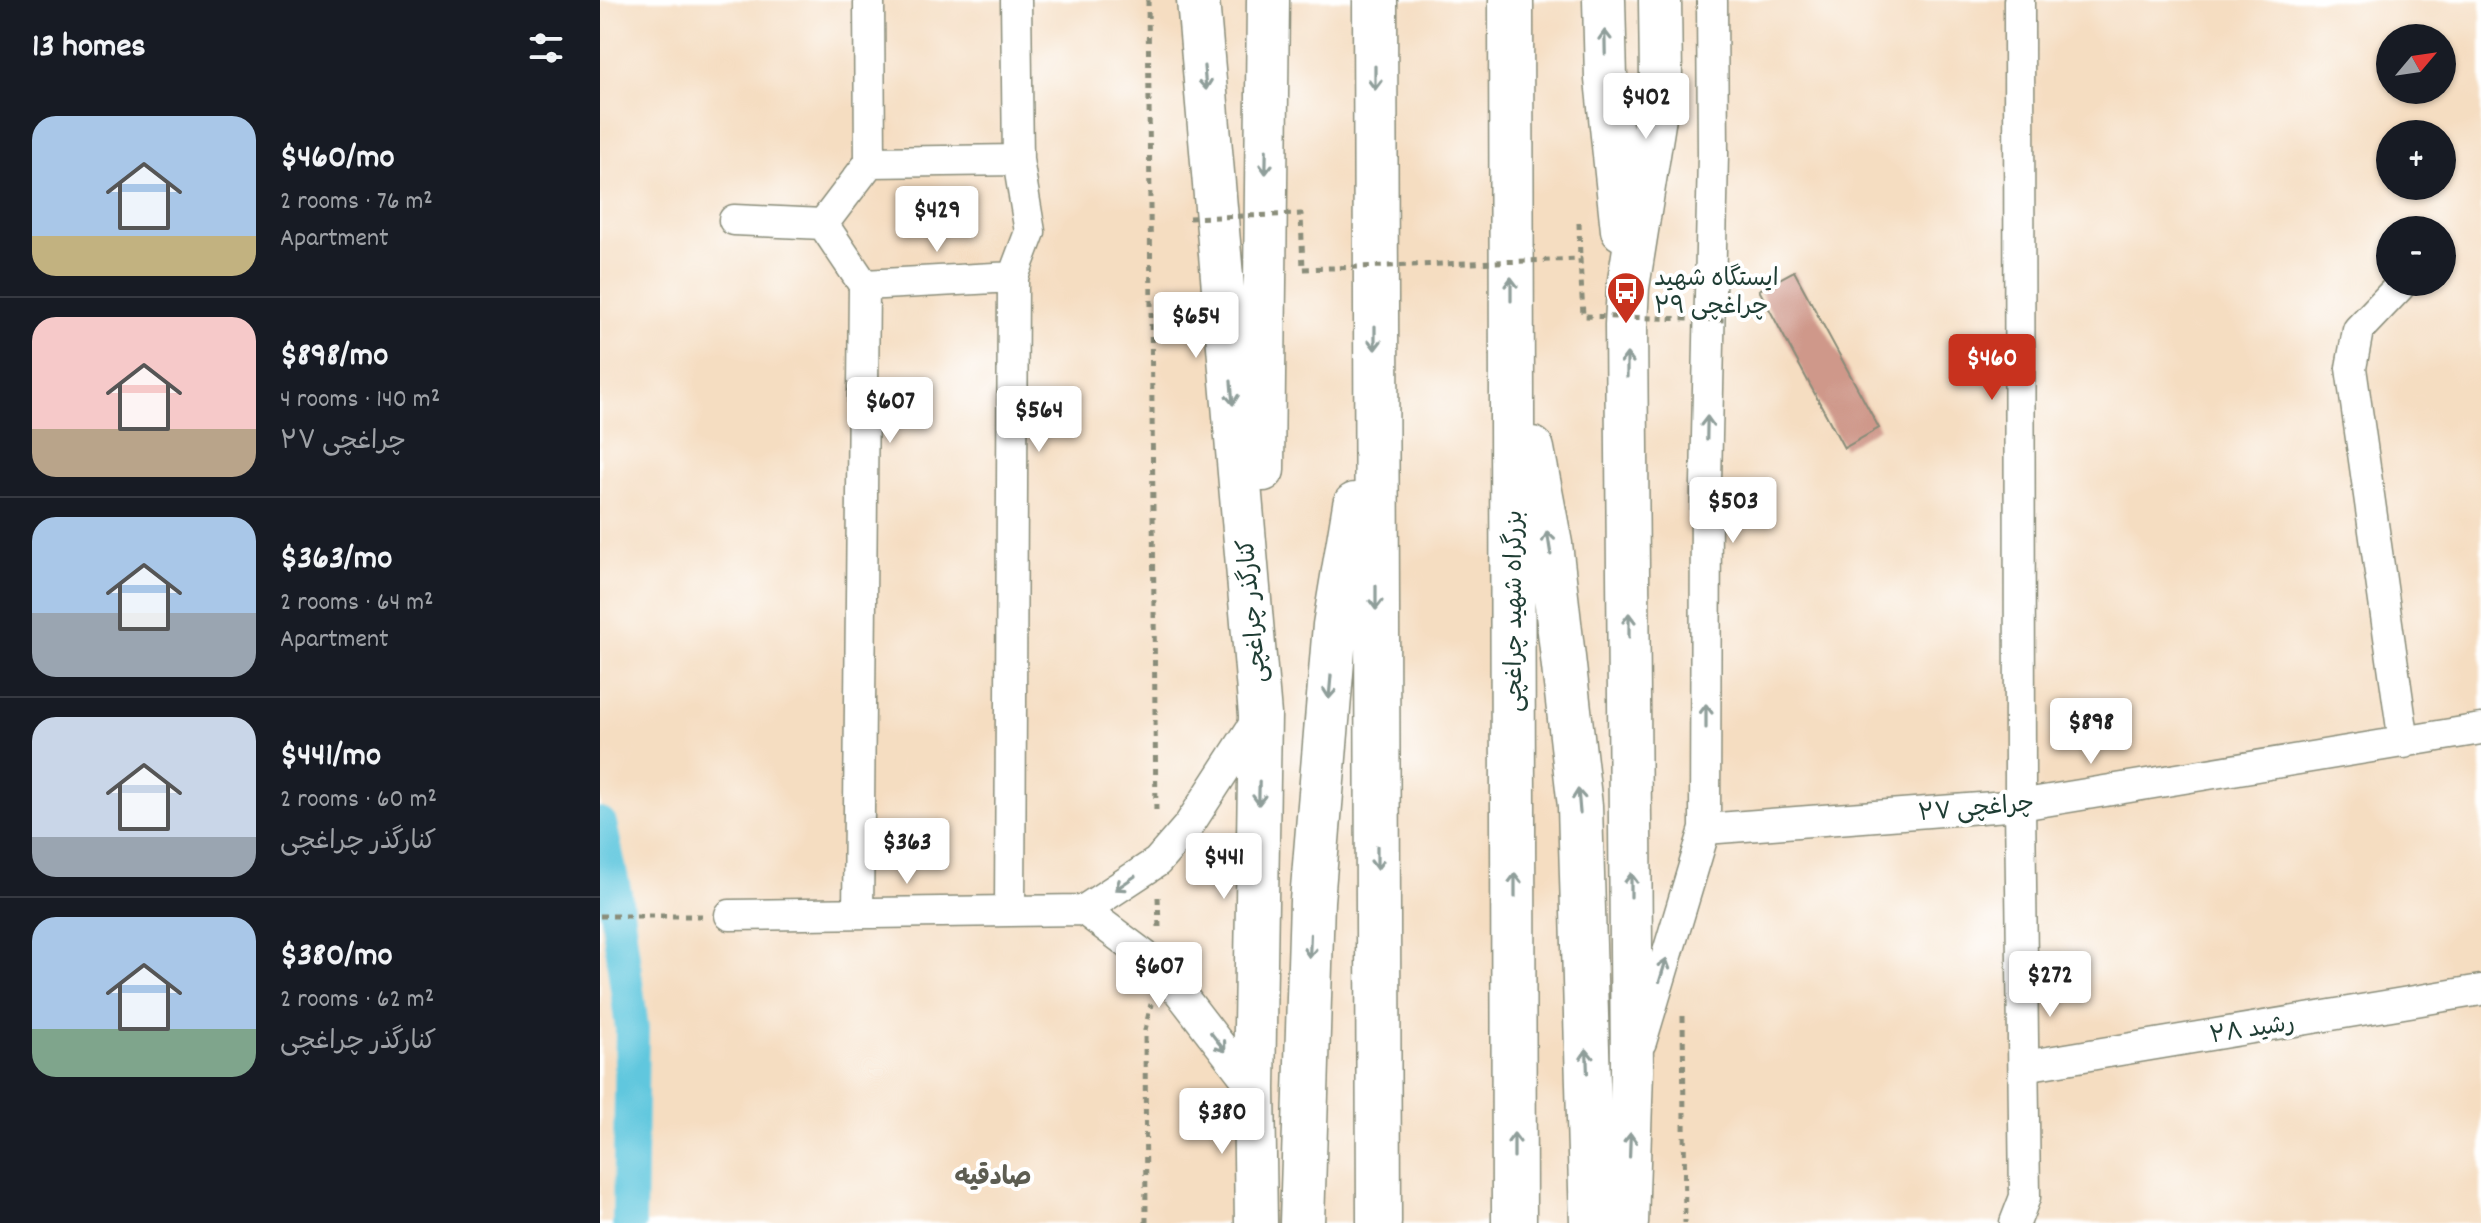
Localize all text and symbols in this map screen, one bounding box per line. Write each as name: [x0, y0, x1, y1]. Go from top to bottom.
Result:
text: 13 homes: [32, 24, 146, 73]
north arrow: [2376, 24, 2456, 104]
map controls: [2376, 24, 2456, 296]
icon: filters: [524, 26, 568, 70]
one-way arrow: [1597, 29, 1613, 56]
one-way arrow: [1198, 64, 1213, 91]
one-way arrow: [1367, 64, 1383, 91]
pin: $402: [1599, 73, 1693, 141]
text: $402: [1621, 80, 1671, 117]
button: +: [2376, 120, 2456, 200]
text: $460/mo: [280, 135, 395, 184]
icon: home: [96, 148, 192, 244]
one-way arrow: [1259, 148, 1274, 175]
text: 2 rooms · 76 m²: [280, 184, 433, 221]
pin: $429: [890, 186, 984, 254]
text: $429: [913, 193, 961, 230]
button: −: [2376, 216, 2456, 296]
text: Apartment: [280, 221, 389, 258]
place label: ایستگاه شهید چراغچی ۲۹: [1654, 263, 1779, 325]
bus stop icon: ایستگاه شهید چراغچی ۲۹: [1605, 270, 1647, 325]
one-way arrow: [1503, 276, 1519, 303]
pin: $654: [1149, 292, 1243, 360]
text: $654: [1172, 299, 1220, 336]
one-way arrow: [1367, 324, 1383, 351]
text: $898/mo: [280, 333, 388, 382]
pin: $460: [1945, 334, 2039, 402]
text: $460: [1967, 341, 2017, 378]
icon: home: [96, 349, 192, 445]
one-way arrow: [1619, 352, 1634, 379]
pin: $607: [843, 377, 937, 445]
one-way arrow: [1225, 379, 1240, 405]
text: 4 rooms · 140 m²: [280, 382, 440, 419]
text: $607: [865, 384, 915, 421]
pin: $564: [992, 386, 1086, 454]
text: $564: [1015, 393, 1063, 430]
one-way arrow: [1699, 415, 1715, 442]
text: چراغچی ۲۷: [280, 424, 406, 461]
pin: $503: [1686, 477, 1780, 545]
text: $503: [1708, 484, 1758, 521]
street label: بزرگراه شهید چراغچی: [1499, 510, 1533, 712]
one-way arrow: [1541, 531, 1556, 556]
text: $363/mo: [280, 536, 392, 585]
street label: کنارگذر چراغچی: [1231, 537, 1277, 684]
icon: home: [96, 549, 192, 645]
one-way arrow: [1368, 584, 1384, 611]
text: 2 rooms · 64 m²: [280, 585, 434, 622]
one-way arrow: [1621, 612, 1637, 639]
text: Apartment: [280, 622, 389, 659]
one-way arrow: [1322, 673, 1337, 700]
pin: $898: [2044, 698, 2138, 766]
one-way arrow: [1698, 703, 1714, 730]
text: $898: [2068, 705, 2114, 742]
text: $441/mo: [280, 733, 381, 782]
icon: home: [96, 749, 192, 845]
one-way arrow: [1251, 779, 1267, 806]
text: 2 rooms · 60 m²: [280, 782, 437, 819]
one-way arrow: [1571, 788, 1586, 815]
street label: چراغچی ۲۷: [1917, 788, 2036, 832]
pin: $363: [860, 818, 954, 886]
text: کنارگذر چراغچی: [280, 824, 436, 861]
text: $363: [882, 825, 932, 862]
pin: $441: [1177, 833, 1271, 901]
text: $441: [1204, 840, 1244, 877]
one-way arrow: [1369, 844, 1385, 871]
one-way arrow: [1507, 872, 1523, 899]
one-way arrow: [1623, 872, 1639, 899]
one-way arrow: [1114, 875, 1137, 891]
one-way arrow: [1303, 932, 1318, 959]
text: $380/mo: [280, 933, 393, 982]
pin: $607: [1112, 942, 1206, 1010]
icon: home: [96, 949, 192, 1045]
text: $607: [1134, 949, 1184, 986]
pin: $272: [2003, 951, 2097, 1019]
one-way arrow: [1656, 957, 1671, 983]
text: $272: [2027, 958, 2073, 995]
text: 2 rooms · 62 m²: [280, 982, 434, 1019]
street label: رشید ۲۸: [2208, 1007, 2297, 1054]
text: کنارگذر چراغچی: [280, 1024, 436, 1061]
one-way arrow: [1210, 1031, 1227, 1052]
one-way arrow: [1579, 1048, 1595, 1075]
pin: $380: [1175, 1088, 1269, 1156]
text: $380: [1197, 1095, 1247, 1132]
one-way arrow: [1506, 1132, 1522, 1159]
one-way arrow: [1622, 1132, 1637, 1159]
district label: صادقیه: [955, 1160, 1031, 1197]

